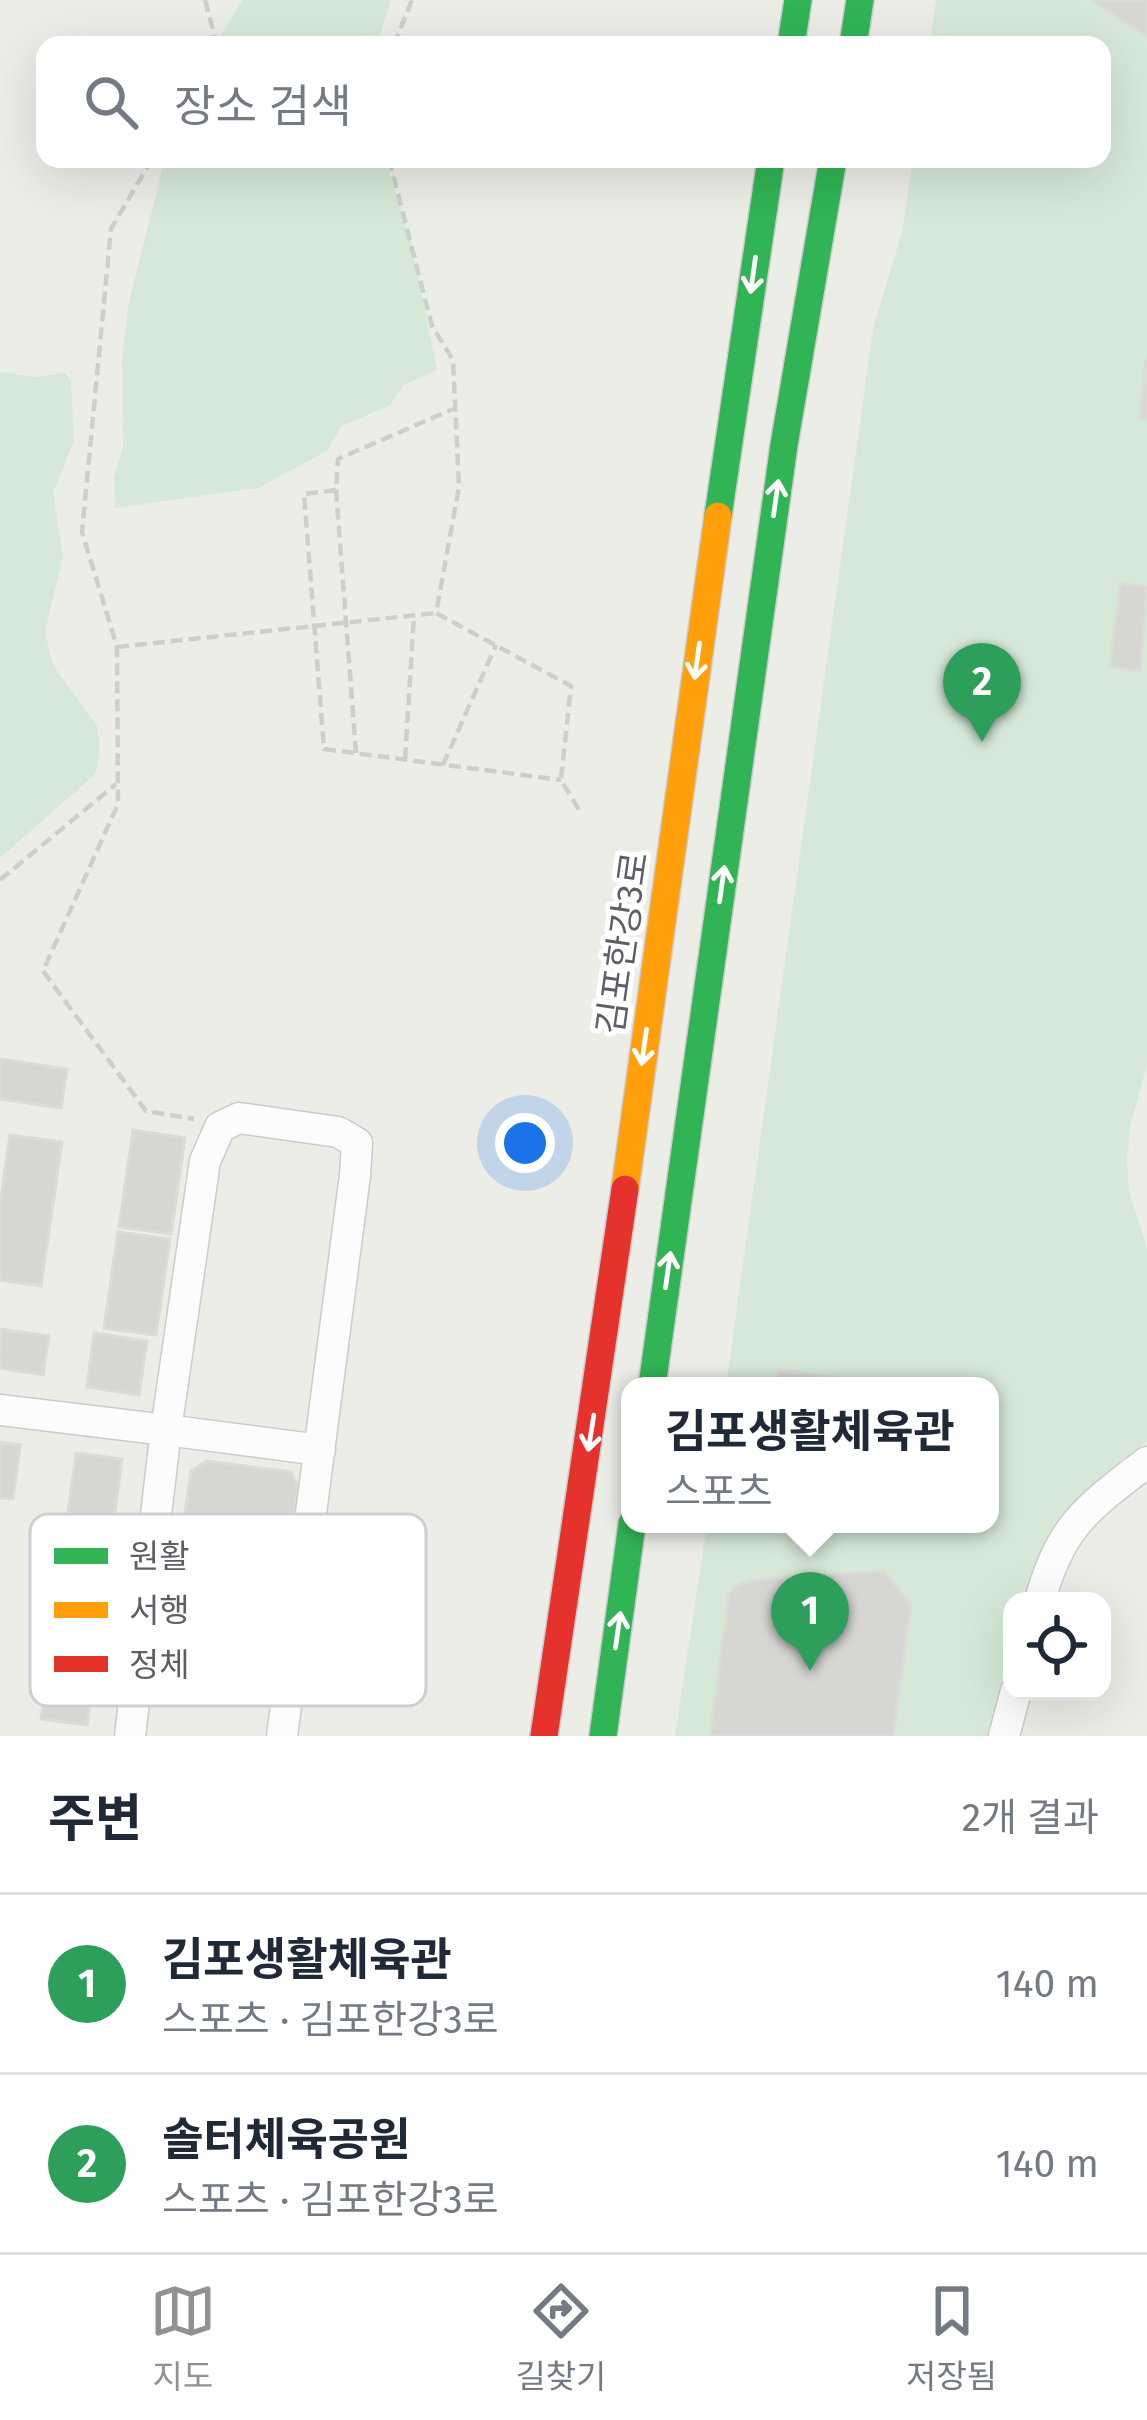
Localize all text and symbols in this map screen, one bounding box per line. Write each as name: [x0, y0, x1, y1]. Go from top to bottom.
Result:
search box: [36, 36, 1111, 168]
icon: search: [78, 69, 144, 135]
text: 장소 검색: [174, 80, 352, 134]
one-way arrow: [741, 254, 764, 293]
one-way arrow: [766, 479, 788, 518]
one-way arrow: [686, 640, 708, 679]
pin: 2: [943, 643, 1021, 742]
street label: 김포한강3로: [588, 849, 658, 1037]
one-way arrow: [711, 865, 734, 904]
one-way arrow: [632, 1027, 655, 1066]
your location: [495, 1113, 555, 1173]
one-way arrow: [657, 1251, 680, 1290]
popup: [621, 1377, 999, 1533]
text: 김포생활체육관: [665, 1405, 955, 1459]
one-way arrow: [579, 1413, 602, 1452]
text: 스포츠: [665, 1469, 773, 1515]
legend: [30, 1514, 426, 1706]
text: 원활: [129, 1537, 190, 1577]
pin: 1: [771, 1572, 849, 1671]
text: 서행: [129, 1591, 190, 1631]
map controls: [1003, 1592, 1111, 1700]
button: locate: [1003, 1592, 1111, 1700]
one-way arrow: [607, 1611, 629, 1650]
text: 정체: [129, 1645, 190, 1685]
text: 주변: [48, 1788, 142, 1850]
text: 2개 결과: [962, 1795, 1099, 1841]
text: 김포생활체육관: [162, 1933, 452, 1987]
text: 1: [78, 1961, 96, 2007]
text: 140 m: [996, 1961, 1099, 2007]
text: 스포츠 · 김포한강3로: [162, 1997, 499, 2043]
text: 솔터체육공원: [162, 2113, 410, 2167]
text: 2: [77, 2141, 97, 2187]
text: 140 m: [996, 2141, 1099, 2187]
text: 스포츠 · 김포한강3로: [162, 2177, 499, 2223]
tab: 지도: [150, 2278, 216, 2398]
tab: 길찾기: [515, 2278, 606, 2398]
tab: 저장됨: [906, 2278, 997, 2398]

